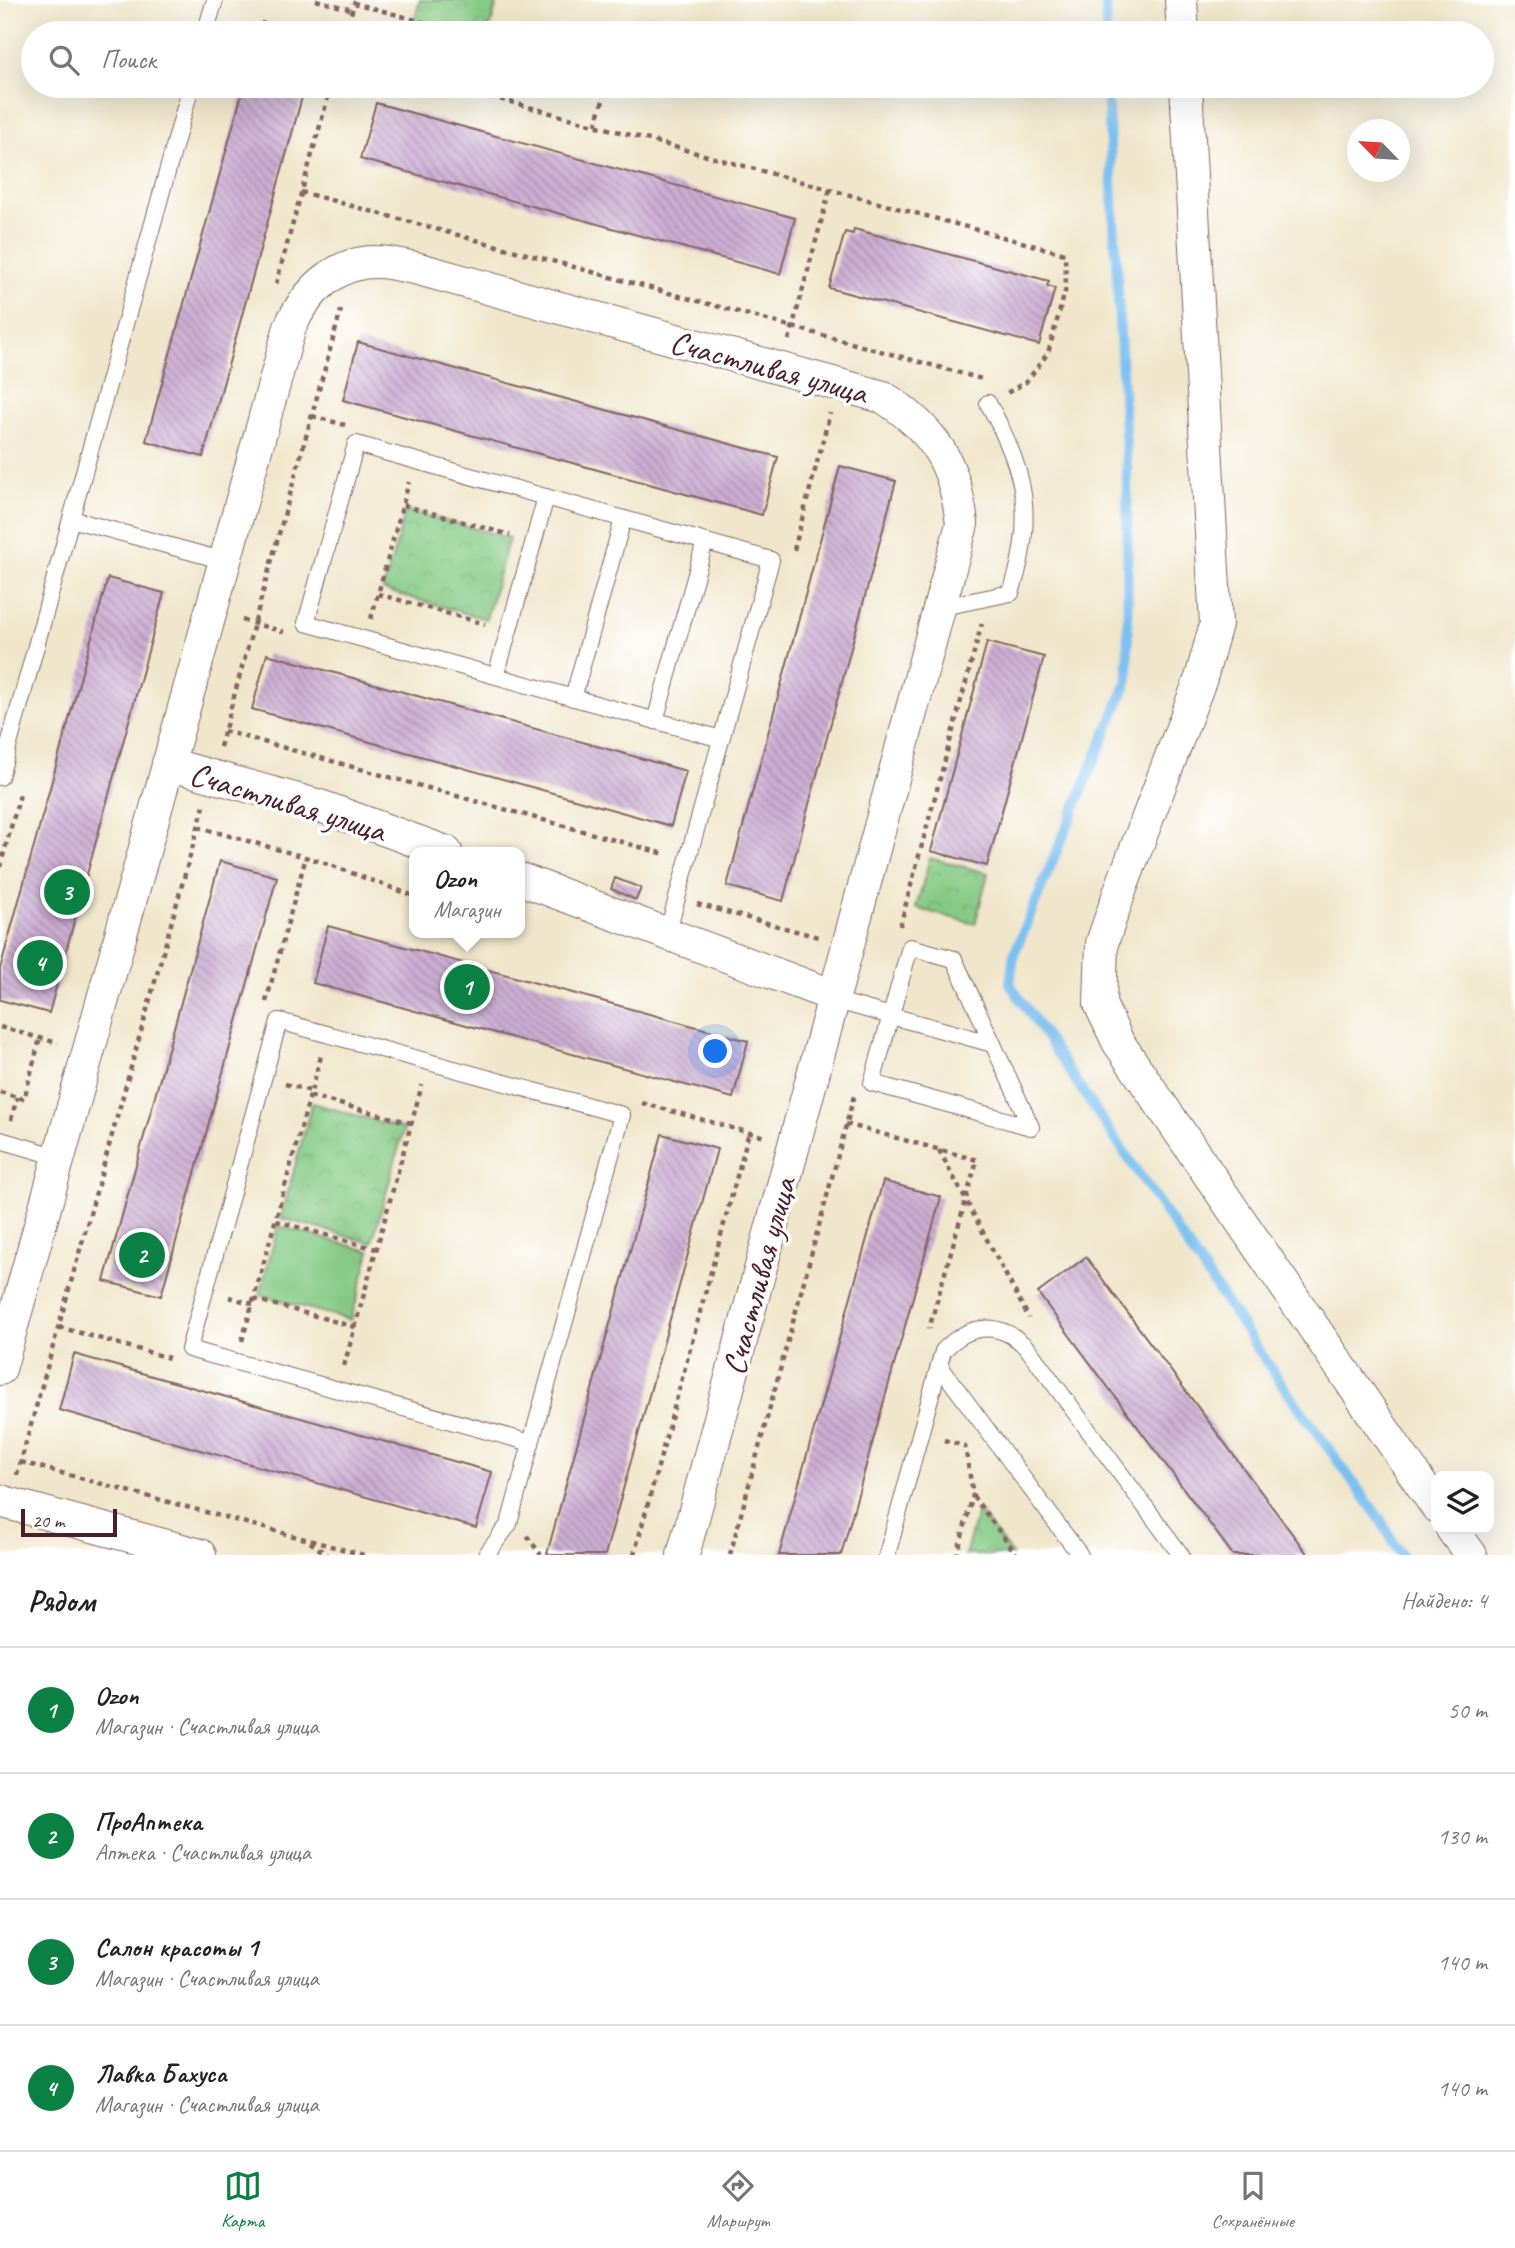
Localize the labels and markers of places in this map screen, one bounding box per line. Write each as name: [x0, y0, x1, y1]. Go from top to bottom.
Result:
pin: 3: [44, 866, 90, 918]
pin: 4: [17, 937, 63, 989]
pin: 1: [444, 961, 490, 1013]
pin: 2: [119, 1229, 165, 1281]

